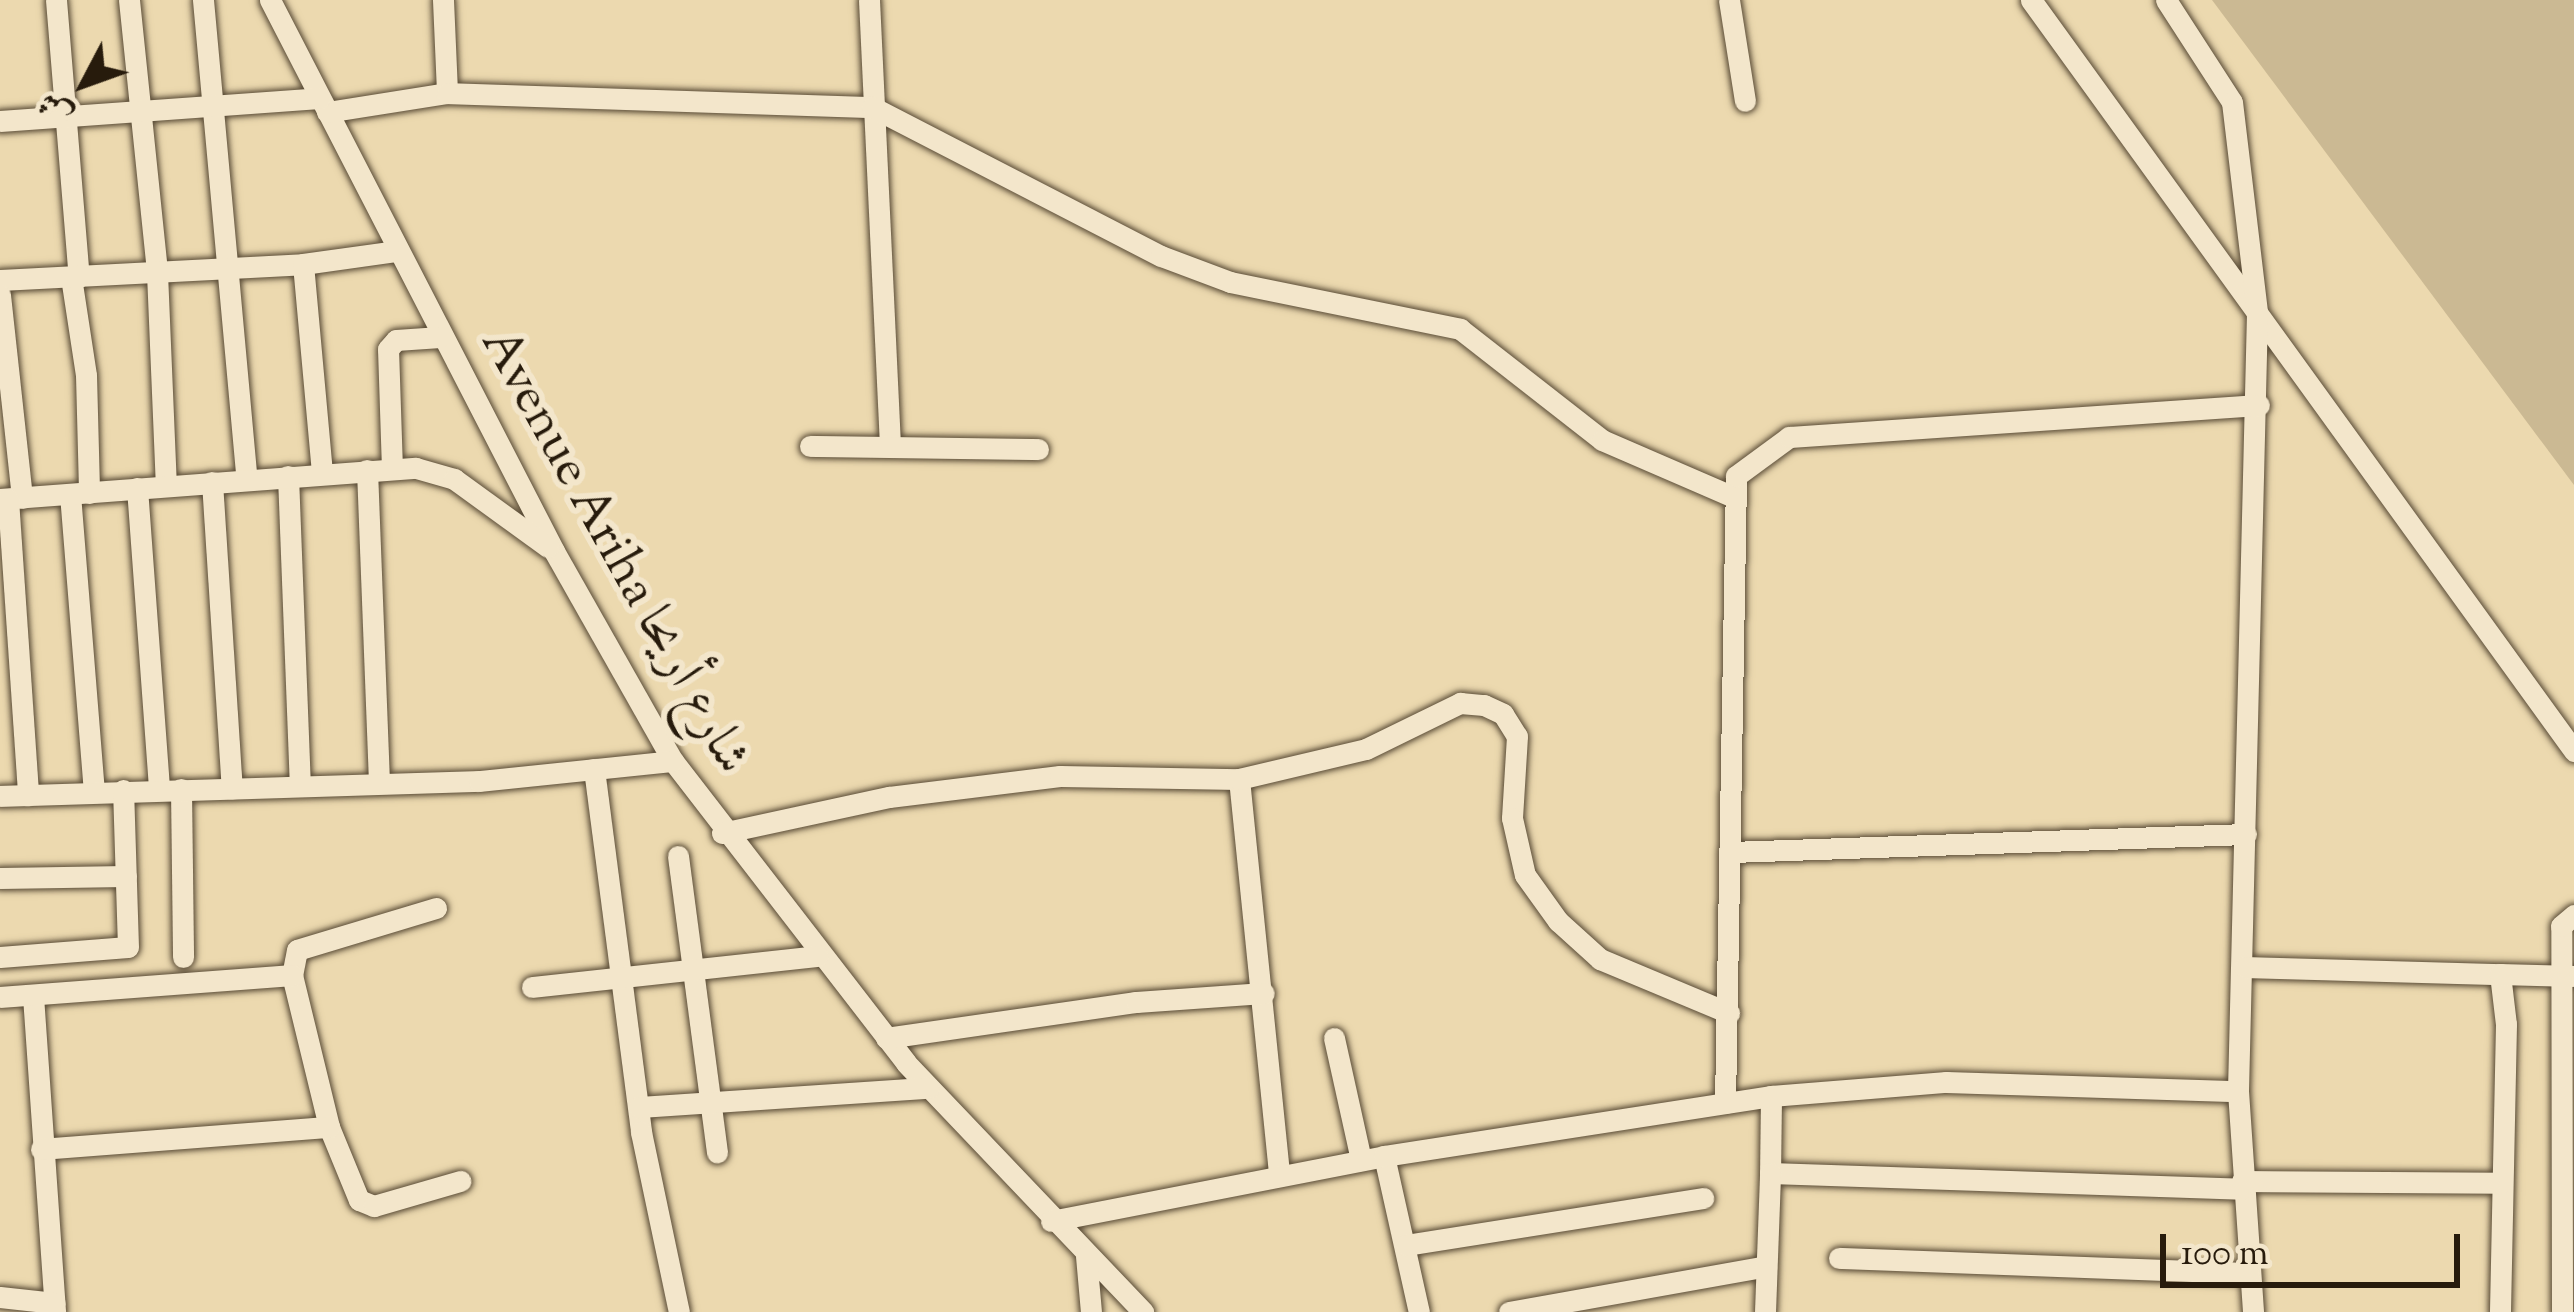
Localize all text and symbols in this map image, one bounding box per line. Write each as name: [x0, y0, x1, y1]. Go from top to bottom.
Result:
north arrow: [24, 24, 144, 144]
text: ش: [28, 80, 86, 136]
street label: Avenue Ariha شارع أريحا: [465, 319, 761, 785]
scale bar: [2166, 1210, 2466, 1284]
text: 100 m: [2181, 1229, 2268, 1281]

